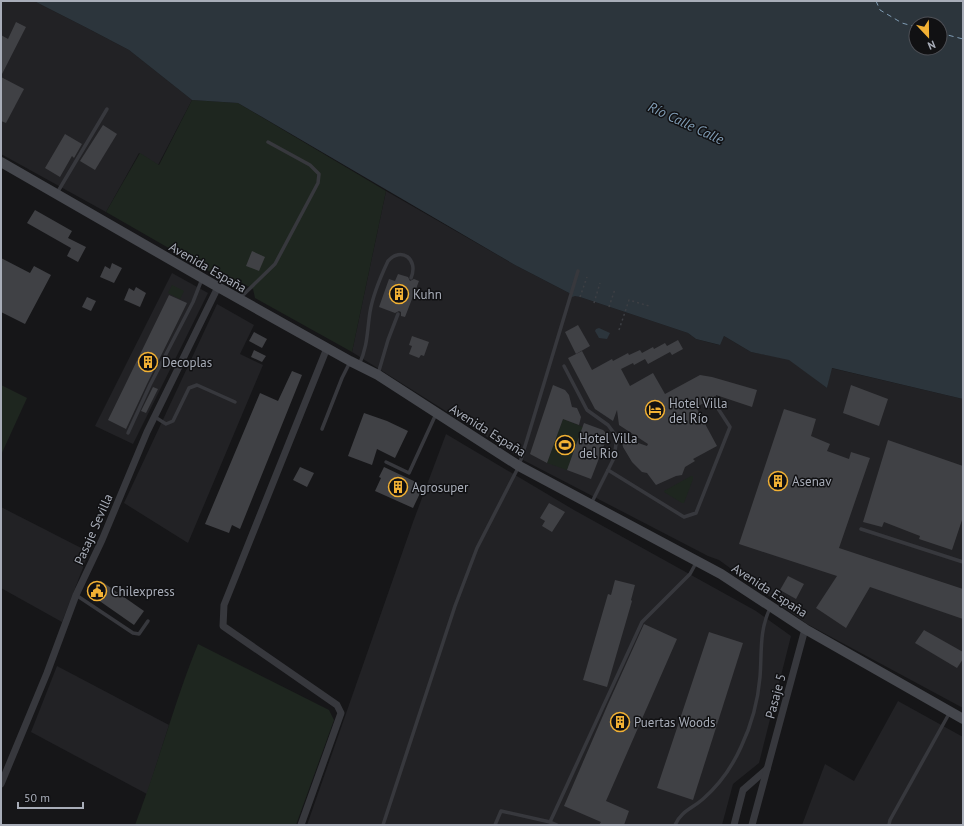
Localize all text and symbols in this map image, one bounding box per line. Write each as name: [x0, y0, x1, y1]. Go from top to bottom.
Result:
north arrow: [908, 16, 948, 56]
text: N: [926, 37, 938, 53]
water label: Río Calle Calle: [645, 98, 727, 149]
street label: Avenida España: [166, 238, 250, 297]
building icon: Kuhn: [388, 283, 410, 305]
place label: Kuhn: [413, 286, 442, 303]
building icon: Decoplas: [137, 351, 159, 373]
place label: Decoplas: [162, 354, 212, 371]
place label: Hotel Villa del Río: [669, 395, 727, 427]
hotel icon: Hotel Villa del Río: [644, 399, 666, 421]
street label: Avenida España: [446, 400, 529, 461]
place label: Hotel Villa del Rio: [579, 430, 637, 462]
sports icon: Hotel Villa del Rio: [554, 434, 576, 456]
building icon: Asenav: [767, 470, 789, 492]
place label: Asenav: [792, 473, 832, 490]
building icon: Agrosuper: [387, 476, 409, 498]
place label: Agrosuper: [412, 479, 469, 496]
street label: Pasaje Sevilla: [70, 491, 117, 567]
street label: Avenida España: [729, 560, 811, 621]
public building icon: Chilexpress: [86, 580, 108, 602]
place label: Chilexpress: [111, 583, 175, 600]
street label: Pasaje 5: [761, 672, 790, 720]
building icon: Puertas Woods: [609, 711, 631, 733]
place label: Puertas Woods: [634, 714, 715, 731]
scale bar: [18, 784, 83, 810]
text: 50 m: [24, 790, 50, 805]

